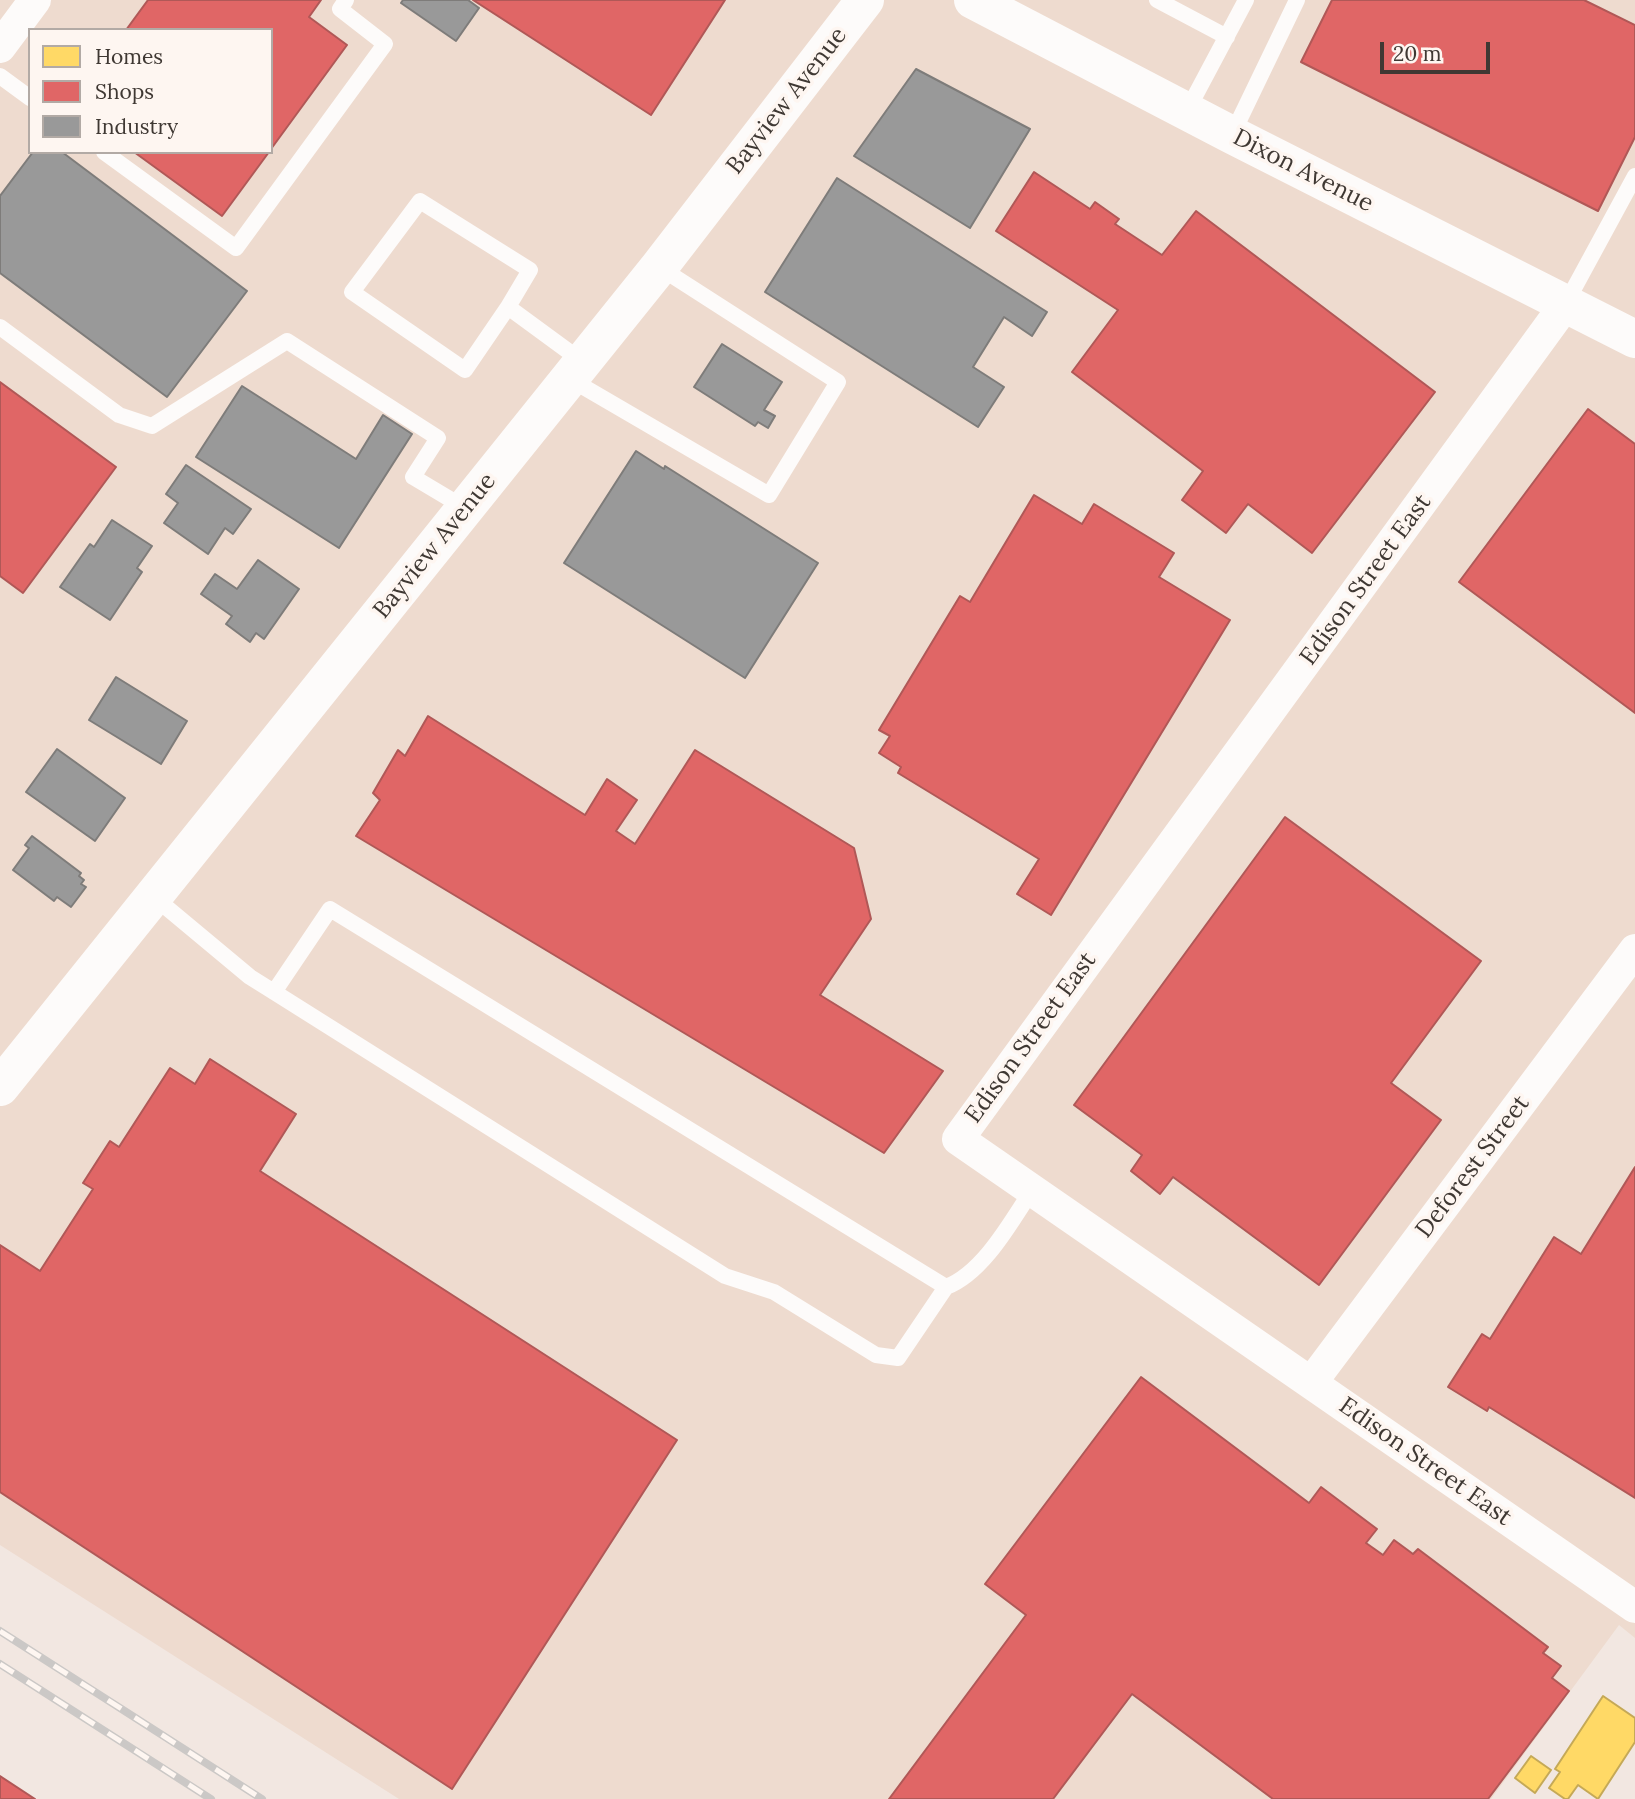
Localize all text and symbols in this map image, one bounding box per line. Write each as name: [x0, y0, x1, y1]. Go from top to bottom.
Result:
street label: Bayview Avenue: [721, 22, 853, 180]
legend: [28, 28, 273, 154]
scale bar: [1383, 28, 1493, 72]
text: 20 m: [1393, 40, 1442, 67]
text: Homes: [95, 43, 163, 70]
text: Shops: [95, 78, 154, 105]
text: Industry: [95, 113, 178, 140]
street label: Dixon Avenue: [1228, 123, 1378, 219]
street label: Bayview Avenue: [368, 468, 502, 624]
street label: Edison Street East: [1294, 489, 1438, 671]
street label: Edison Street East: [959, 947, 1103, 1129]
street label: Deforest Street: [1410, 1090, 1536, 1244]
street label: Edison Street East: [1333, 1392, 1517, 1532]

